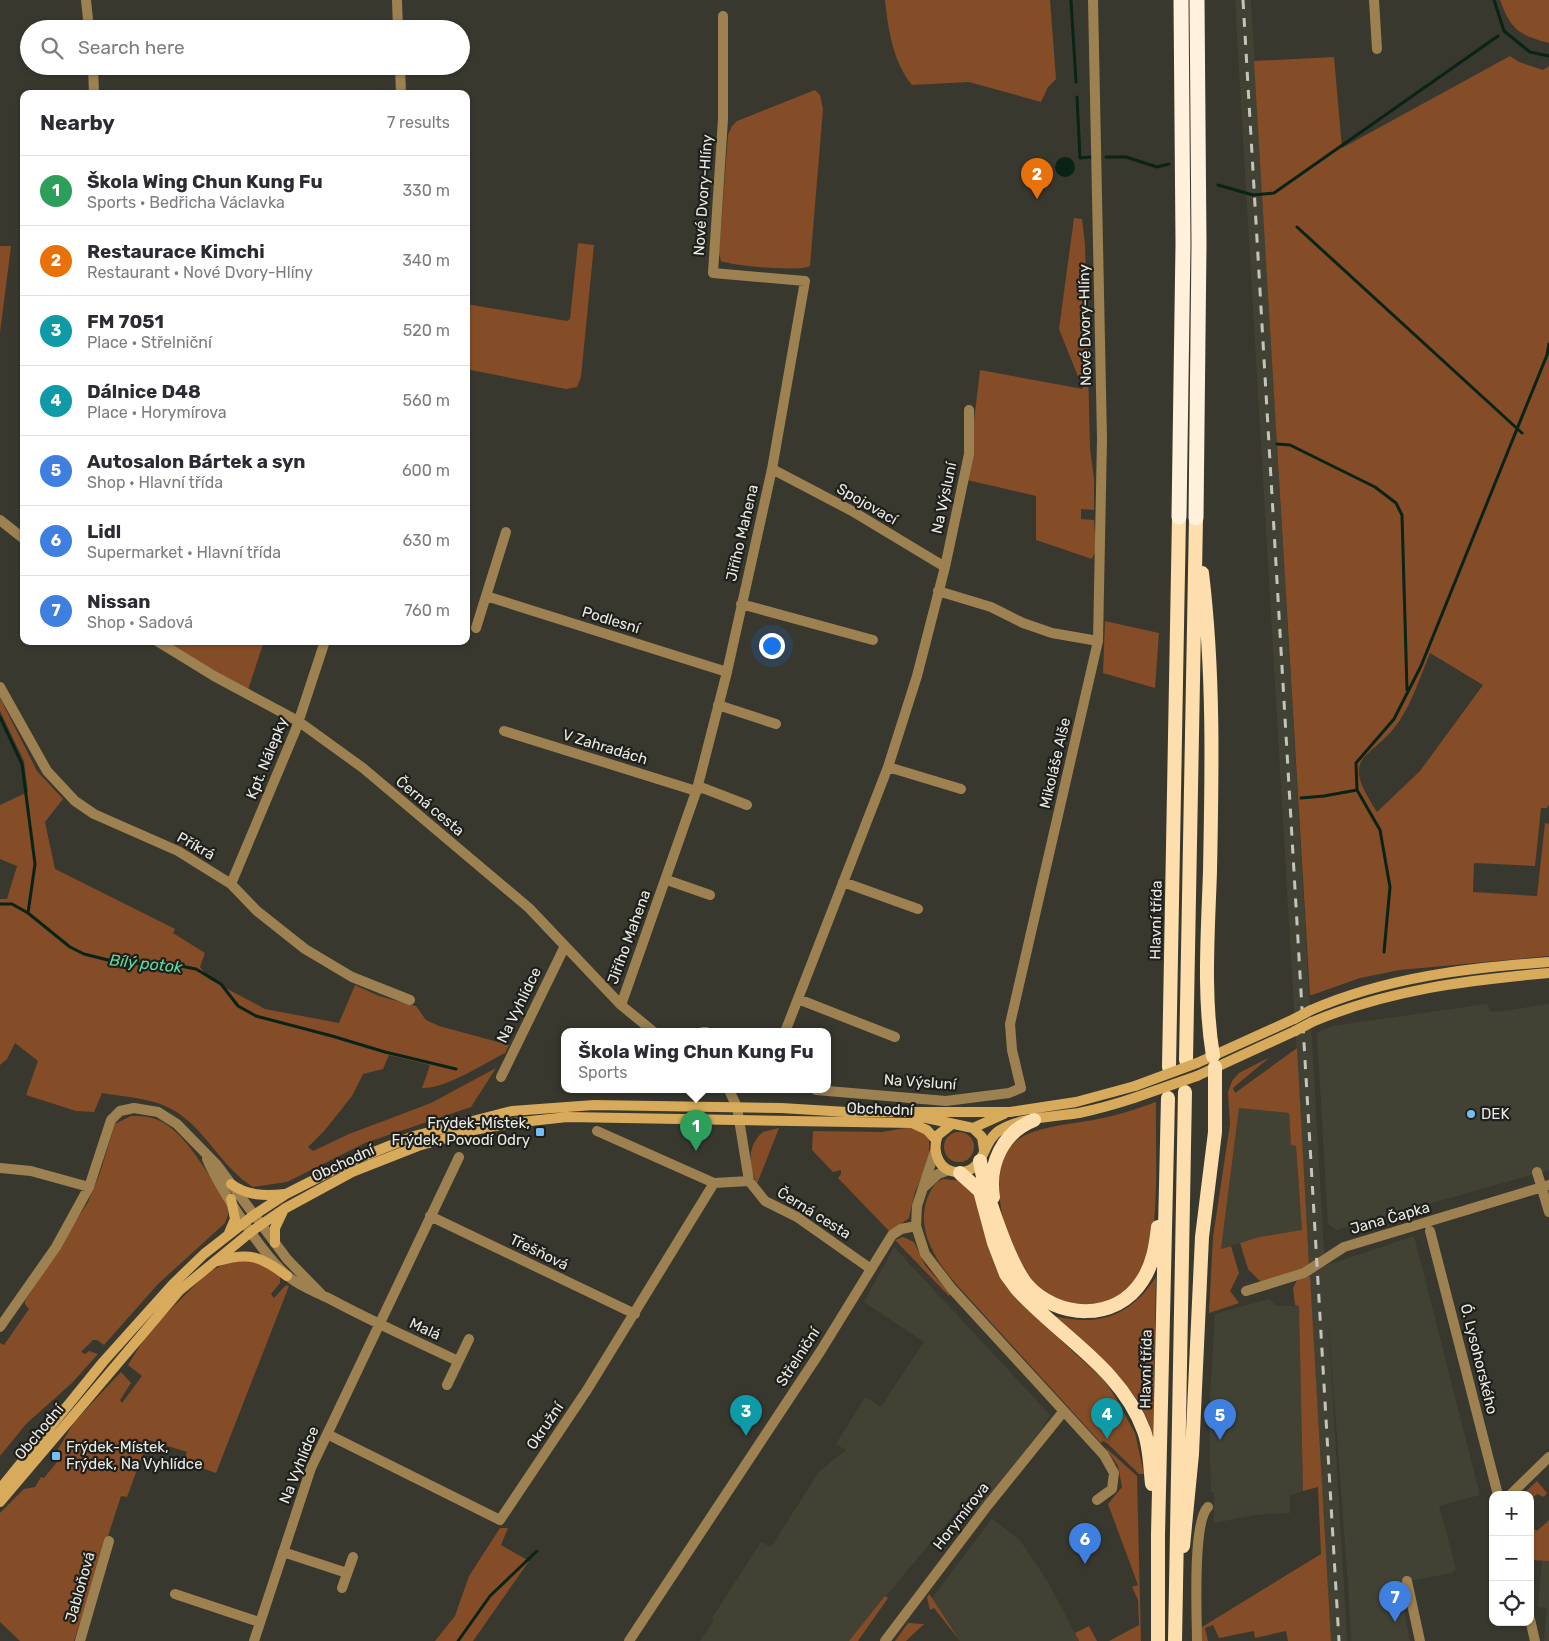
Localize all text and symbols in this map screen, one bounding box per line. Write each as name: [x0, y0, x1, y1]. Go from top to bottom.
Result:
search box: [20, 20, 470, 75]
icon: search: [38, 34, 66, 62]
text: Search here: [78, 36, 185, 59]
text: Nearby: [40, 110, 115, 135]
text: 7 results: [387, 113, 450, 132]
street label: Nové Dvory-Hlíny: [690, 134, 716, 256]
pin: 2: [1021, 158, 1053, 199]
text: Škola Wing Chun Kung Fu: [87, 170, 323, 193]
text: 1: [52, 181, 60, 200]
text: 330 m: [402, 181, 450, 200]
text: Sports · Bedřicha Václavka: [87, 193, 285, 212]
text: Restaurace Kimchi: [87, 240, 265, 263]
text: 2: [51, 251, 61, 270]
text: 340 m: [402, 251, 450, 270]
text: Restaurant · Nové Dvory-Hlíny: [87, 263, 313, 282]
street label: Nové Dvory-Hlíny: [1075, 264, 1095, 386]
text: FM 7051: [87, 310, 164, 333]
text: 3: [51, 321, 61, 340]
text: 520 m: [403, 321, 450, 340]
text: Place · Střelniční: [87, 333, 212, 352]
text: Dálnice D48: [87, 380, 201, 403]
text: 4: [51, 391, 61, 410]
text: 560 m: [403, 391, 450, 410]
text: Place · Horymírova: [87, 403, 227, 422]
text: Autosalon Bártek a syn: [87, 450, 306, 473]
street label: Na Výsluní: [928, 459, 961, 535]
text: 5: [51, 461, 61, 480]
text: 600 m: [402, 461, 450, 480]
text: Shop · Hlavní třída: [87, 473, 223, 492]
street label: Spojovací: [833, 479, 902, 529]
street label: Jiřího Mahena: [722, 483, 762, 583]
text: Lidl: [87, 520, 121, 543]
text: 6: [51, 531, 61, 550]
text: 630 m: [402, 531, 450, 550]
text: Supermarket · Hlavní třída: [87, 543, 281, 562]
text: Nissan: [87, 590, 151, 613]
text: 7: [51, 601, 61, 620]
text: 760 m: [404, 601, 450, 620]
street label: Podlesní: [580, 603, 643, 638]
text: Shop · Sadová: [87, 613, 193, 632]
your location: [759, 633, 785, 659]
street label: Kpt. Nálepky: [242, 714, 292, 802]
street label: Mikoláše Alše: [1036, 716, 1074, 810]
street label: V Zahradách: [560, 726, 650, 768]
street label: Černá cesta: [392, 772, 468, 840]
street label: Příkrá: [174, 828, 218, 864]
street label: Hlavní třída: [1146, 880, 1166, 960]
street label: Jiřího Mahena: [604, 887, 654, 987]
water label: Bílý potok: [109, 950, 184, 977]
street label: Na Vyhlídce: [493, 964, 545, 1046]
popup: [561, 1028, 831, 1093]
text: Škola Wing Chun Kung Fu: [578, 1040, 814, 1063]
text: Sports: [578, 1063, 627, 1082]
street label: Na Výsluní: [883, 1070, 958, 1094]
street label: Obchodní: [846, 1099, 915, 1119]
place label: DEK: [1481, 1105, 1509, 1123]
marker: DEK: [1465, 1108, 1477, 1120]
pin: 1: [680, 1110, 712, 1151]
place label: Frýdek-Místek, Frýdek, Povodí Odry: [391, 1114, 530, 1149]
marker: Frýdek-Místek, Frýdek, Povodí Odry: [534, 1126, 546, 1138]
street label: Obchodní: [309, 1140, 378, 1185]
street label: Černá cesta: [774, 1183, 854, 1243]
street label: Jana Čapka: [1348, 1198, 1432, 1238]
street label: Třešňová: [507, 1230, 571, 1274]
street label: Ó. Lysohorského: [1457, 1302, 1501, 1416]
street label: Malá: [407, 1314, 443, 1344]
street label: Střelniční: [772, 1323, 824, 1390]
street label: Hlavní třída: [1136, 1329, 1156, 1409]
pin: 3: [730, 1395, 762, 1436]
street label: Okružní: [523, 1398, 568, 1453]
pin: 4: [1091, 1398, 1123, 1439]
pin: 5: [1204, 1399, 1236, 1440]
street label: Obchodní: [11, 1400, 68, 1463]
street label: Na Vyhlídce: [275, 1424, 323, 1506]
place label: Frýdek-Místek, Frýdek, Na Vyhlídce: [66, 1438, 203, 1473]
marker: Frýdek-Místek, Frýdek, Na Vyhlídce: [50, 1450, 62, 1462]
street label: Horymírova: [929, 1479, 993, 1553]
map controls: [1489, 1491, 1534, 1626]
button: +: [1489, 1491, 1534, 1536]
pin: 6: [1069, 1523, 1101, 1564]
button: −: [1489, 1536, 1534, 1581]
street label: Jabloňová: [61, 1550, 99, 1624]
pin: 7: [1379, 1581, 1411, 1622]
button: locate: [1489, 1581, 1534, 1626]

